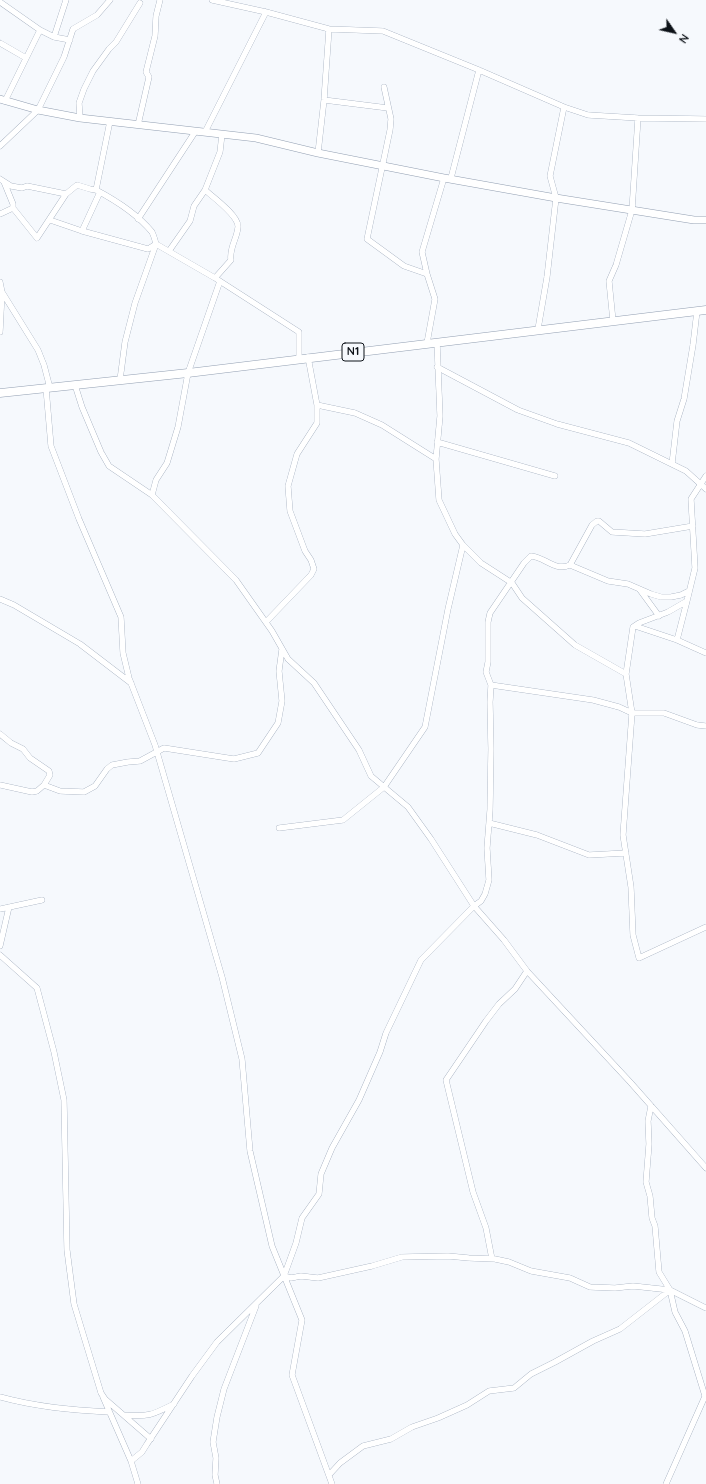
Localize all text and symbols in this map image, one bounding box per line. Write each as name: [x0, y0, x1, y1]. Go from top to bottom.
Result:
north arrow: [654, 12, 694, 52]
text: N: [676, 31, 692, 46]
road number: N1: [342, 343, 364, 361]

